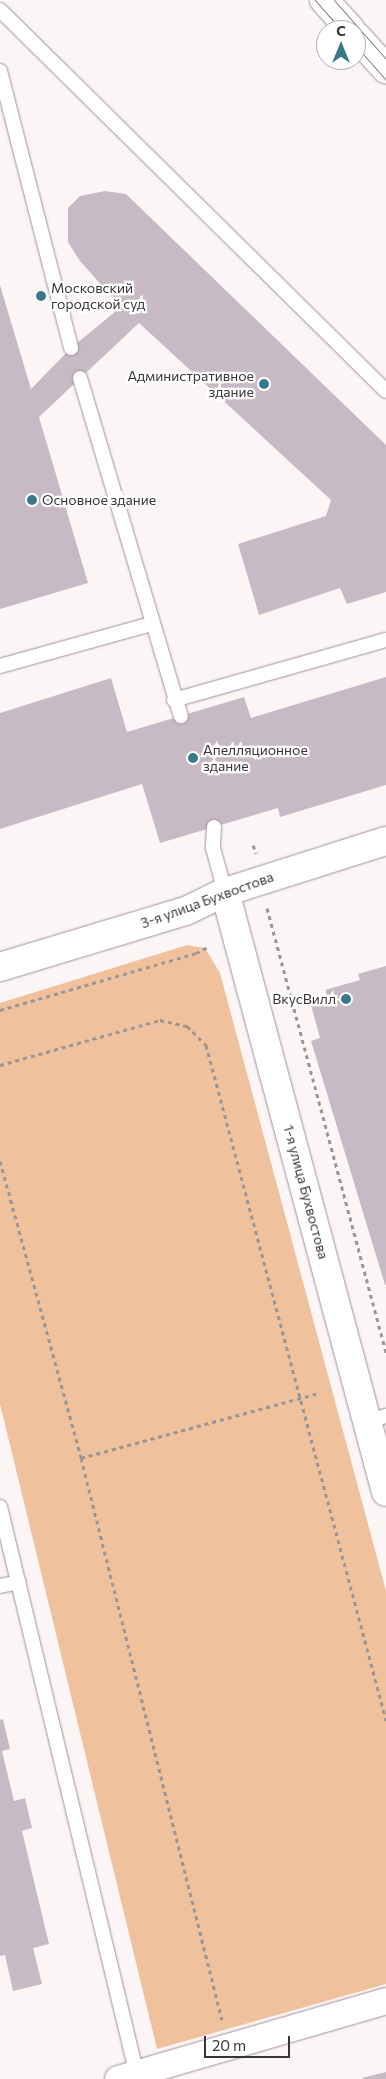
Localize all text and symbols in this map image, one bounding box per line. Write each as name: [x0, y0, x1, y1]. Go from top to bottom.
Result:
north arrow: [316, 20, 366, 70]
text: С: [336, 22, 346, 39]
place label: Московский городской суд: [51, 280, 145, 312]
marker: Московский городской суд: [35, 290, 47, 302]
place label: Административное здание: [127, 368, 254, 401]
marker: Административное здание: [258, 378, 270, 390]
place label: Основное здание: [42, 492, 156, 508]
marker: Основное здание: [26, 494, 38, 506]
place label: Апелляционное здание: [203, 742, 308, 774]
marker: Апелляционное здание: [187, 752, 199, 764]
street label: 3-я улица Бухвостова: [138, 868, 276, 932]
place label: ВкусВилл: [272, 991, 336, 1007]
marker: ВкусВилл: [340, 993, 352, 1005]
street label: 1-я улица Бухвостова: [280, 1123, 332, 1261]
scale bar: [206, 2026, 292, 2058]
text: 20 m: [212, 2036, 246, 2054]

